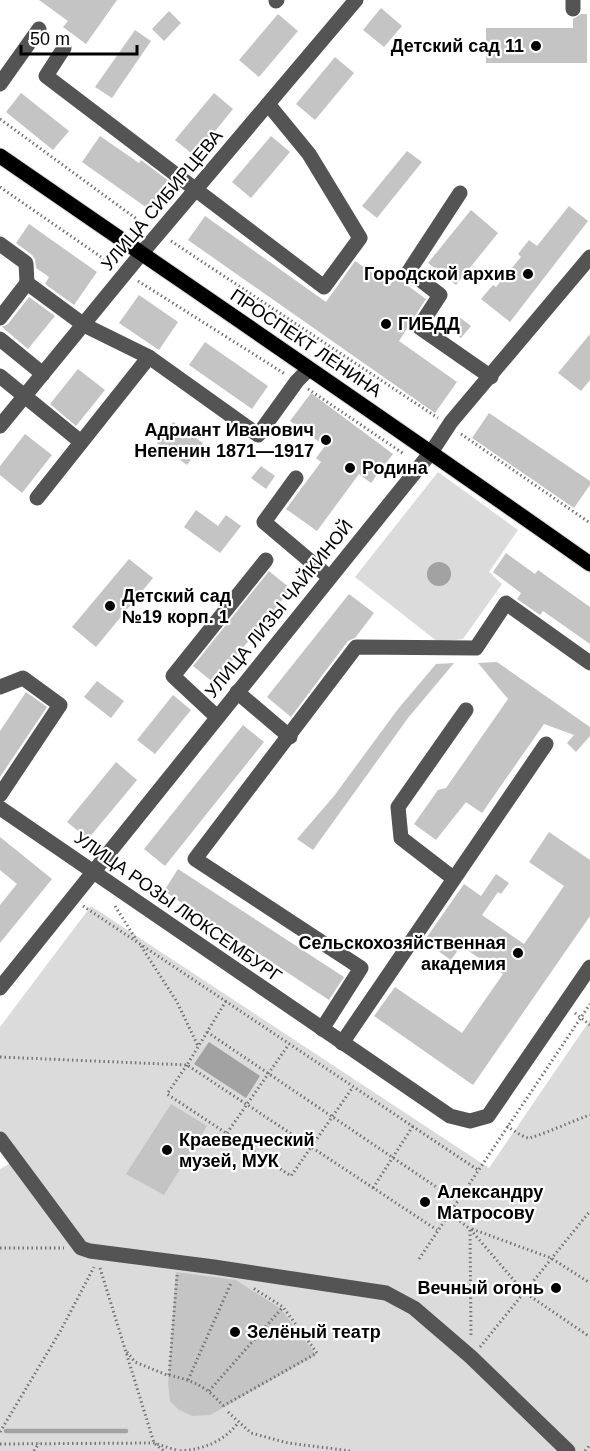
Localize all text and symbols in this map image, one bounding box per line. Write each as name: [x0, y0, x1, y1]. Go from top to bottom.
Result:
scale bar: [21, 18, 136, 56]
text: 50 m: [30, 29, 70, 49]
place label: Детский сад 11: [391, 36, 524, 56]
marker: Детский сад 11: [529, 39, 543, 53]
street label: УЛИЦА СИБИРЦЕВА: [97, 126, 227, 274]
place label: Городской архив: [364, 264, 516, 284]
marker: Городской архив: [521, 267, 535, 281]
street label: ПРОСПЕКТ ЛЕНИНА: [227, 285, 385, 401]
place label: ГИБДД: [398, 314, 460, 334]
marker: ГИБДД: [379, 317, 393, 331]
place label: Адриант Иванович Непенин 1871—1917: [134, 420, 314, 461]
marker: Адриант Иванович Непенин 1871—1917: [319, 433, 333, 447]
place label: Родина: [362, 458, 429, 478]
marker: Родина: [343, 461, 357, 475]
street label: УЛИЦА ЛИЗЫ ЧАЙКИНОЙ: [200, 516, 357, 702]
place label: Детский сад №19 корп. 1: [122, 586, 232, 627]
marker: Детский сад №19 корп. 1: [103, 599, 117, 613]
street label: УЛИЦА РОЗЫ ЛЮКСЕМБУРГ: [71, 828, 286, 987]
place label: Сельскохозяйственная академия: [298, 933, 506, 974]
marker: Сельскохозяйственная академия: [511, 946, 525, 960]
place label: Краеведческий музей, МУК: [179, 1130, 315, 1171]
marker: Краеведческий музей, МУК: [160, 1143, 174, 1157]
place label: Александру Матросову: [437, 1182, 543, 1223]
marker: Александру Матросову: [418, 1195, 432, 1209]
place label: Вечный огонь: [417, 1278, 544, 1298]
marker: Вечный огонь: [549, 1281, 563, 1295]
place label: Зелёный театр: [247, 1322, 381, 1342]
marker: Зелёный театр: [228, 1325, 242, 1339]

